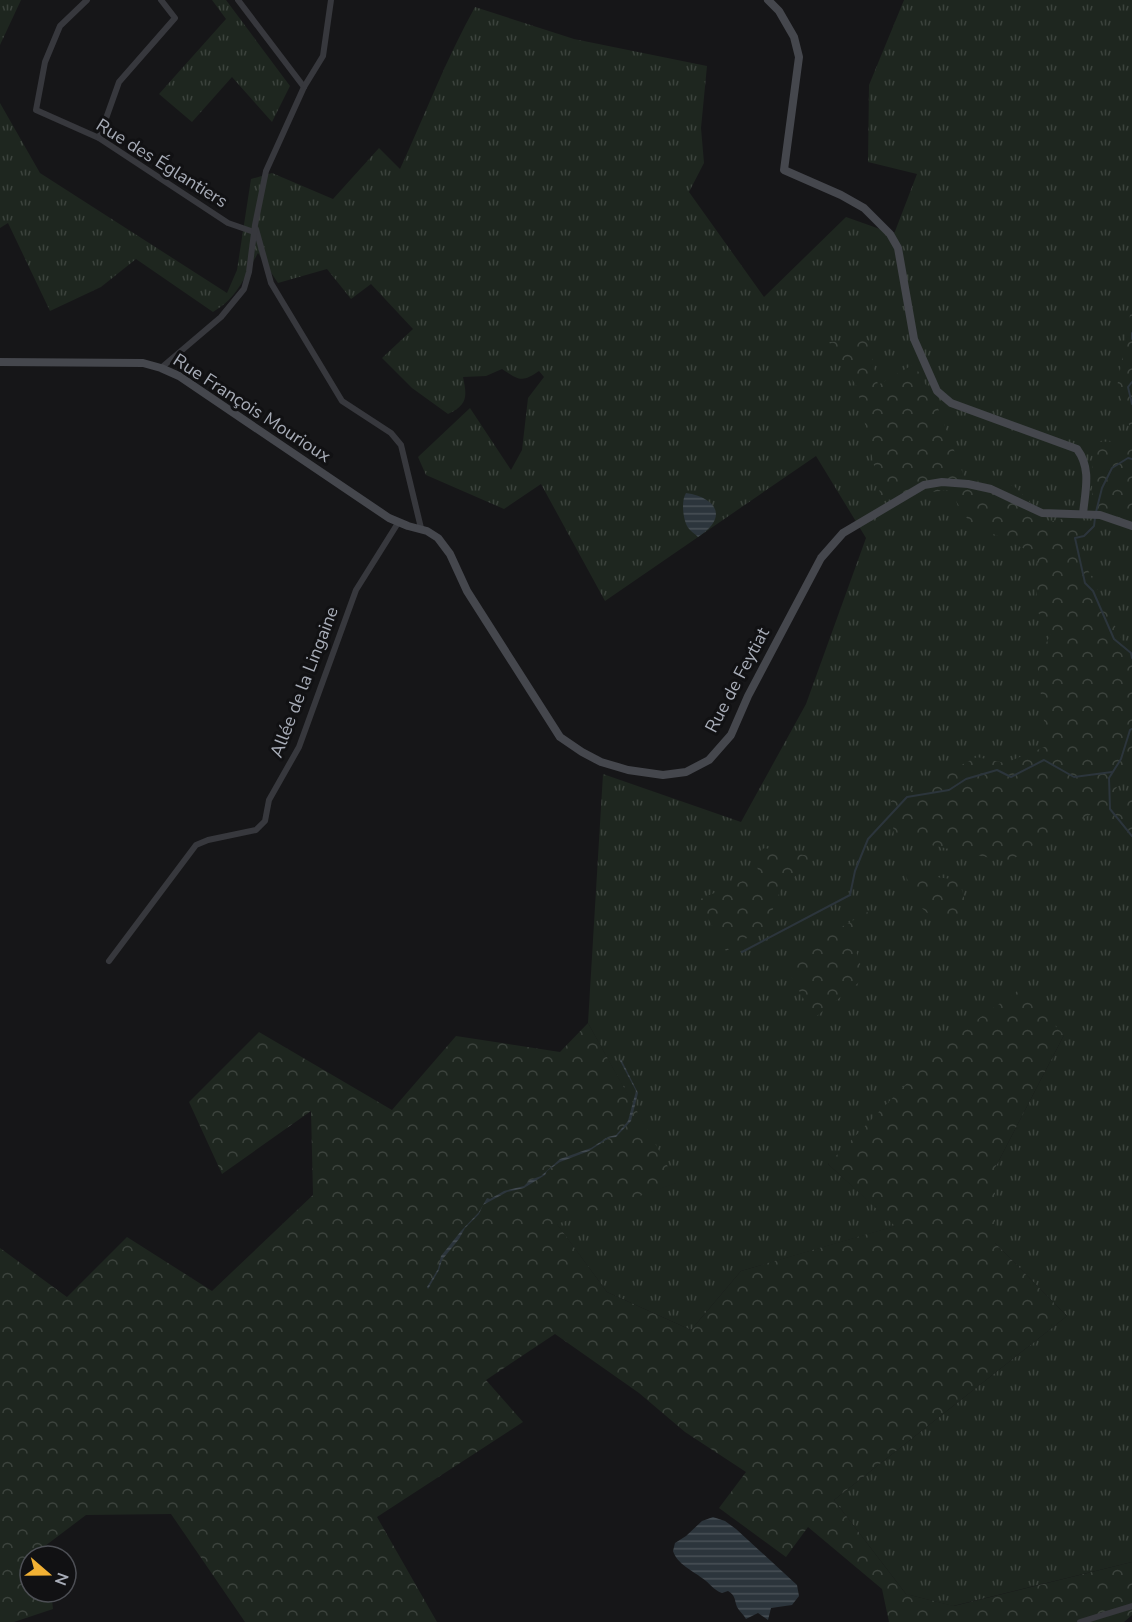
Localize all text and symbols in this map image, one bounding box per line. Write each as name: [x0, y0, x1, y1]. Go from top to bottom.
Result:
street label: Rue des Églantiers: [92, 113, 232, 213]
street label: Rue François Mourioux: [169, 348, 336, 468]
street label: Allée de la Lingaine: [264, 603, 344, 761]
street label: Rue de Feytiat: [699, 623, 775, 737]
north arrow: [18, 1544, 78, 1604]
text: N: [49, 1569, 74, 1588]

